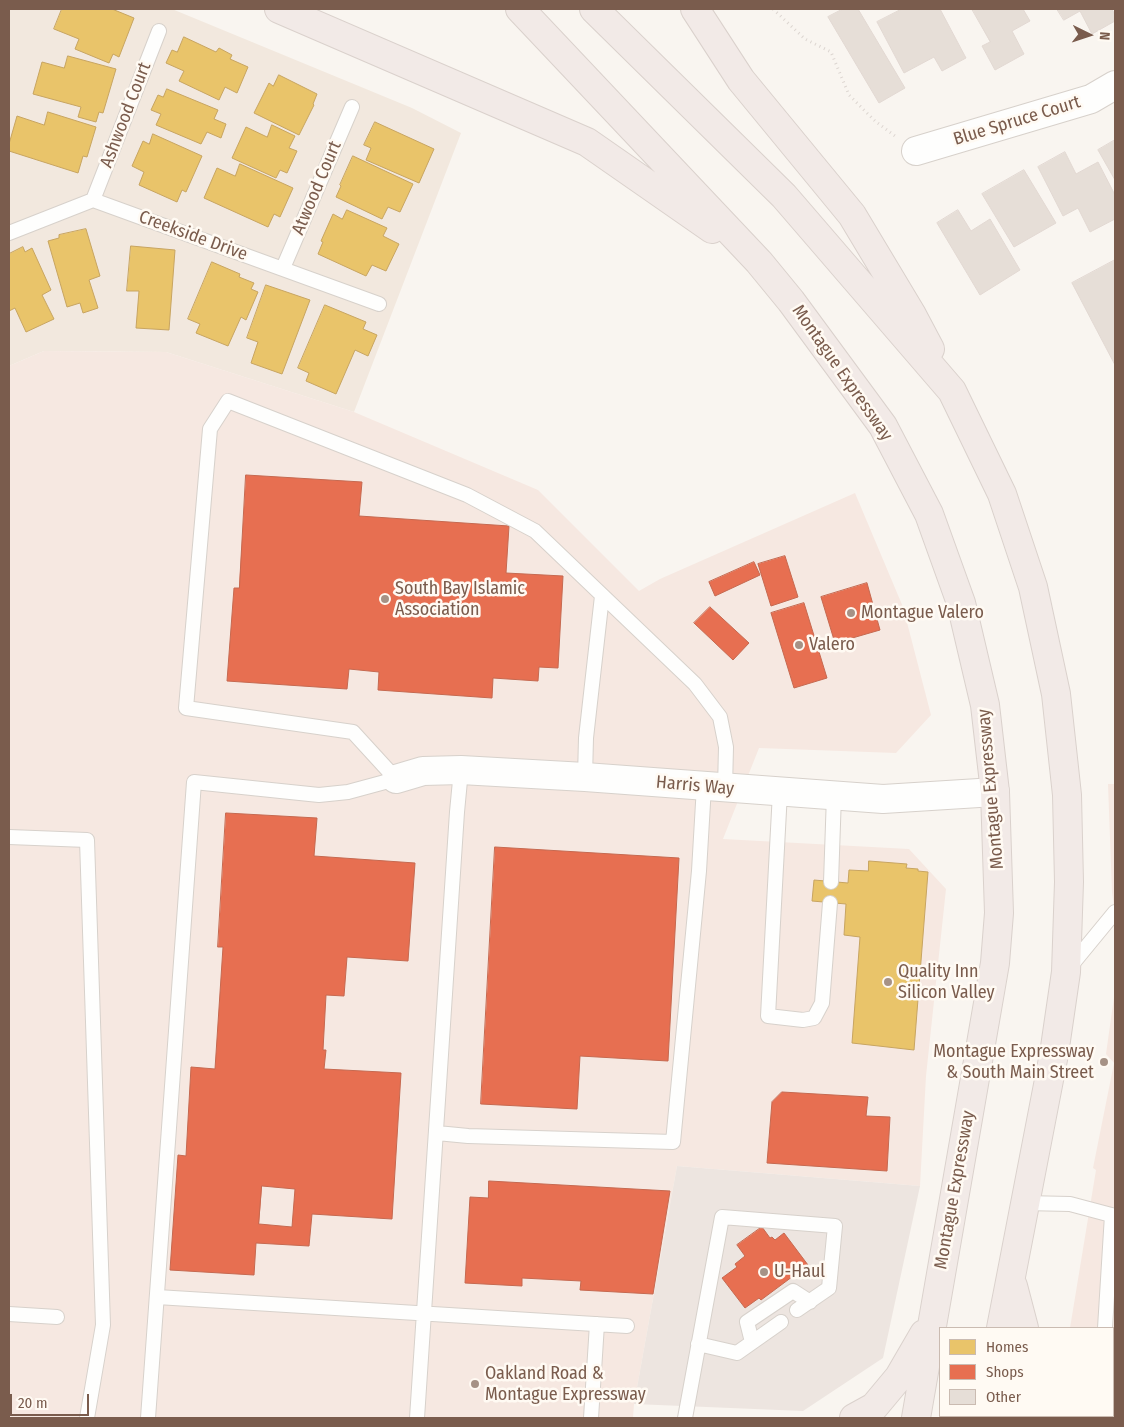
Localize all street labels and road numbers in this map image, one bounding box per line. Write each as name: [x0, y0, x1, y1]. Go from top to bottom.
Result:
street label: Ashwood Court: [96, 59, 156, 171]
street label: Blue Spruce Court: [951, 91, 1083, 151]
street label: Atwood Court: [288, 138, 346, 238]
street label: Creekside Drive: [136, 206, 250, 266]
street label: Montague Expressway: [787, 301, 897, 445]
street label: Montague Expressway: [973, 708, 1009, 870]
street label: Harris Way: [655, 772, 735, 800]
street label: Montague Expressway: [930, 1109, 980, 1271]

